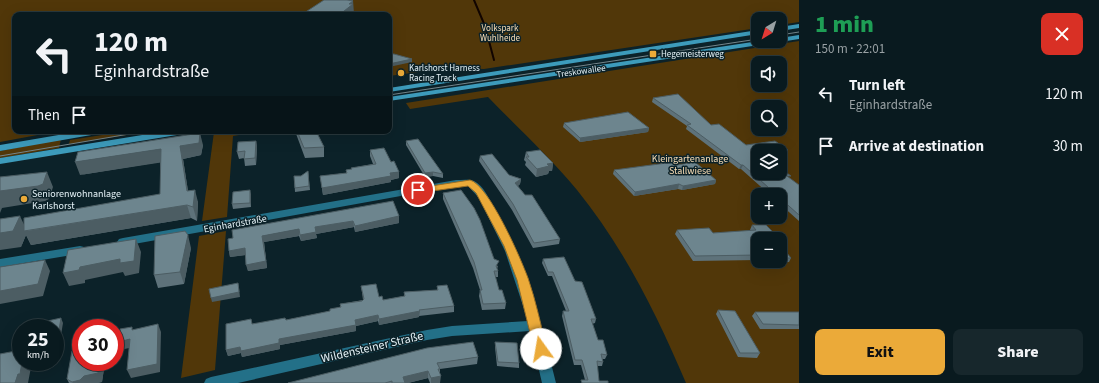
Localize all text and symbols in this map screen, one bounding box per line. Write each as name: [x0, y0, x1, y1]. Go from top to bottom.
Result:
text: 1 min: [815, 7, 874, 42]
north arrow: [751, 12, 787, 48]
map controls: [751, 12, 787, 268]
button: close: [1041, 13, 1083, 55]
text: 120 m: [94, 22, 168, 62]
park label: Volkspark Wuhlheide: [480, 22, 521, 45]
icon: left: [28, 28, 80, 80]
text: 150 m · 22:01: [815, 40, 885, 58]
place label: Hegemeisterweg: [661, 48, 724, 61]
marker: Hegemeisterweg: [648, 49, 658, 59]
button: sound: [751, 56, 787, 92]
text: Eginhardstraße: [94, 59, 209, 84]
place label: Karlshorst Harness Racing Track: [409, 62, 480, 85]
street label: Treskowallee: [556, 62, 607, 81]
marker: Karlshorst Harness Racing Track: [396, 68, 406, 78]
text: Turn left: [849, 75, 905, 96]
icon: left: [815, 83, 837, 105]
text: 120 m: [1045, 84, 1083, 105]
text: Eginhardstraße: [849, 96, 932, 114]
button: search: [751, 100, 787, 136]
icon: arrive: [68, 104, 90, 126]
text: Then: [28, 105, 60, 126]
icon: arrive: [815, 135, 837, 157]
text: Arrive at destination: [849, 136, 984, 157]
text: 30 m: [1053, 136, 1083, 157]
button: layers: [751, 144, 787, 180]
park label: Kleingartenanlage Stallwiese: [652, 152, 728, 178]
pin: [401, 173, 435, 207]
icon: arrive: [407, 179, 429, 201]
place label: Seniorenwohnanlage Karlshorst: [32, 187, 121, 213]
button: +: [751, 188, 787, 224]
marker: Seniorenwohnanlage Karlshorst: [19, 194, 29, 204]
street label: Eginhardstraße: [202, 212, 268, 236]
button: −: [751, 232, 787, 268]
speed limit sign: 30: [72, 319, 124, 371]
text: 25: [27, 326, 49, 354]
street label: Wildensteiner Straße: [319, 327, 425, 367]
position arrow: [520, 328, 562, 370]
button: Exit: [815, 329, 945, 375]
button: Share: [953, 329, 1083, 375]
text: km/h: [27, 348, 49, 362]

